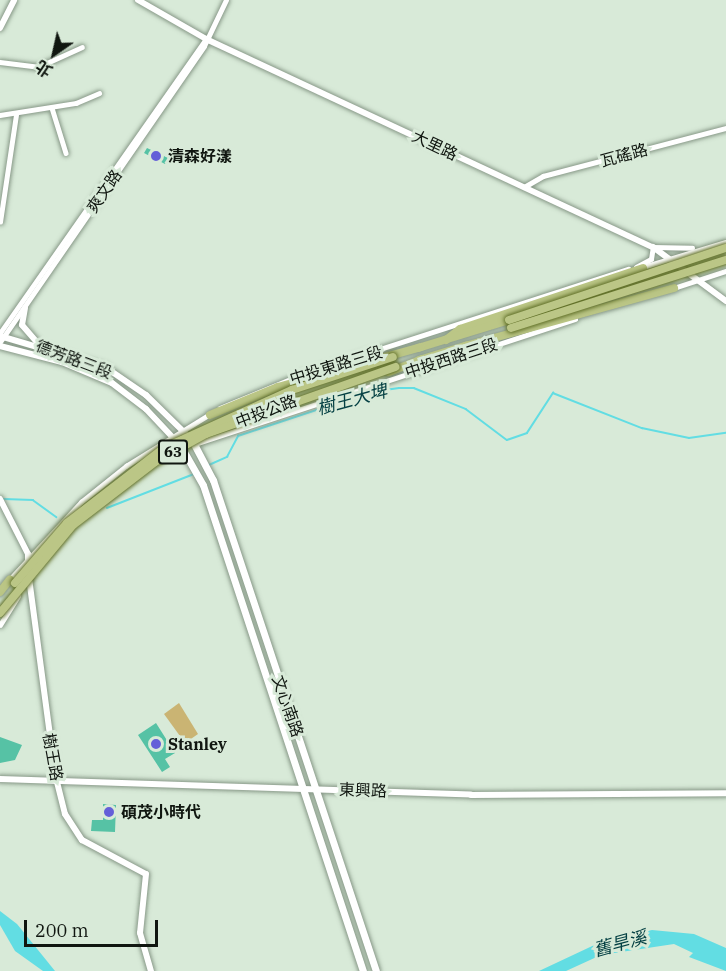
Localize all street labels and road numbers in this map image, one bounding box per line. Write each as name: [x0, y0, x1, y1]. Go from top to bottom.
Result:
street label: 大里路: [409, 126, 461, 164]
street label: 瓦磘路: [598, 140, 650, 170]
street label: 爽文路: [82, 166, 126, 216]
street label: 中投西路三段: [402, 334, 500, 382]
street label: 德芳路三段: [33, 336, 115, 382]
street label: 中投東路三段: [287, 342, 385, 388]
street label: 中投公路: [233, 391, 299, 431]
road number: 63: [158, 440, 188, 464]
street label: 文心南路: [269, 673, 307, 739]
street label: 樹王路: [39, 732, 67, 782]
street label: 東興路: [339, 780, 387, 800]

